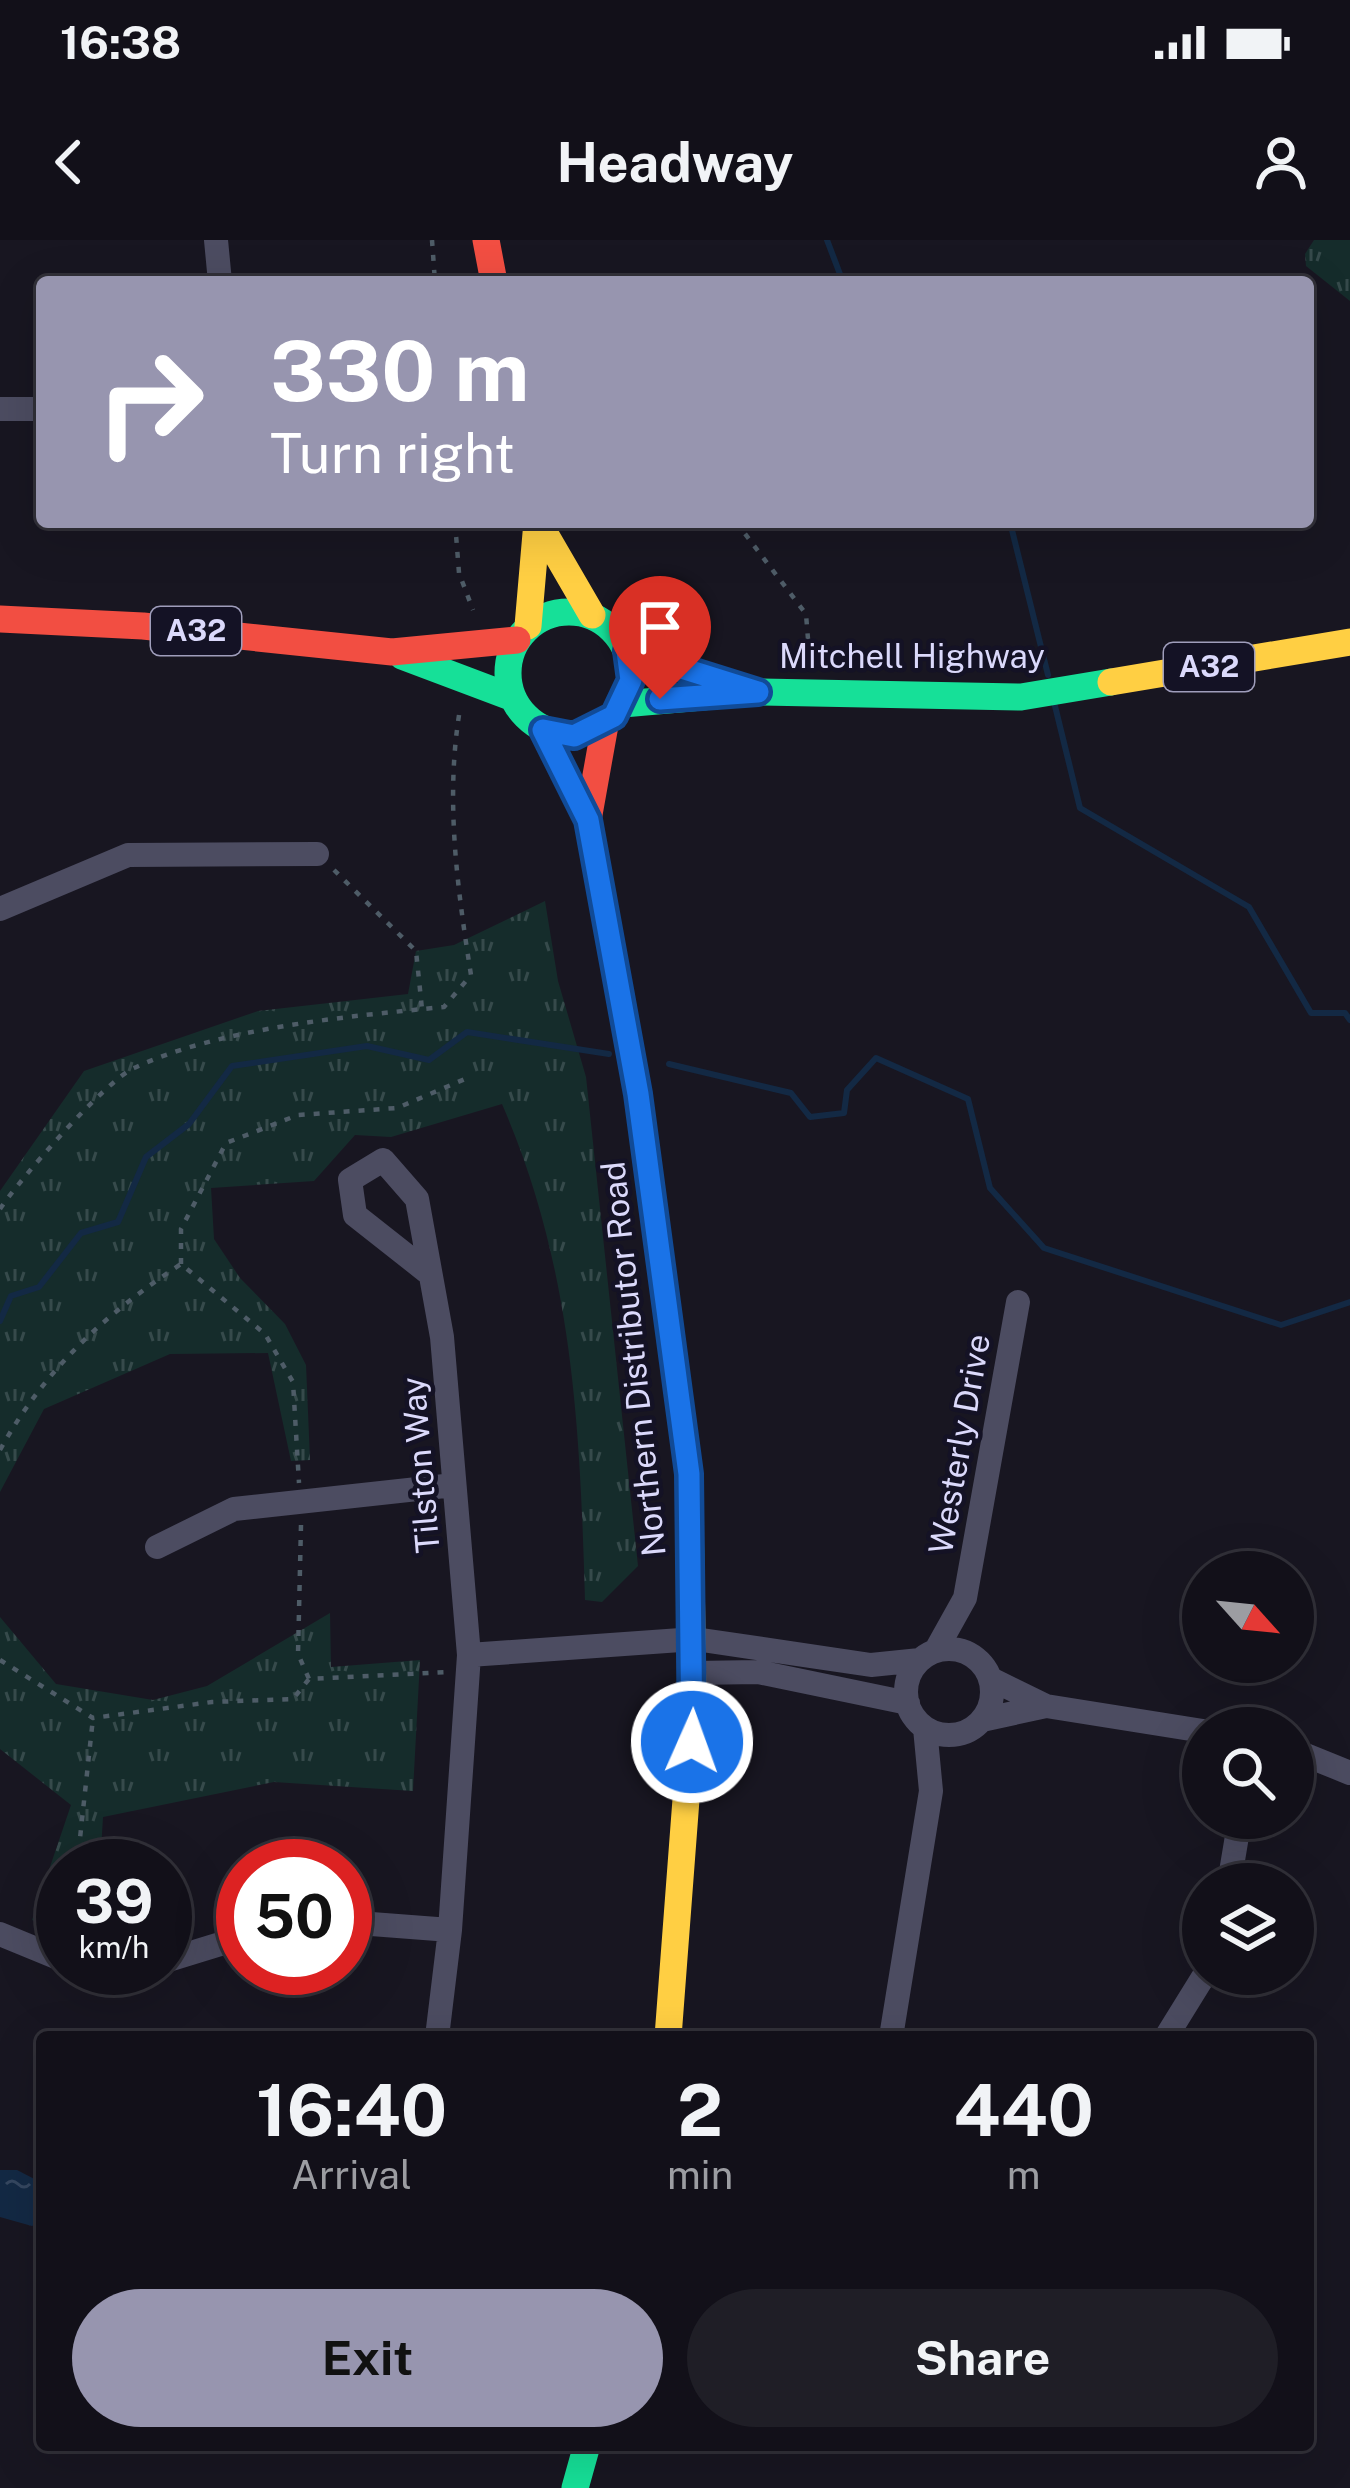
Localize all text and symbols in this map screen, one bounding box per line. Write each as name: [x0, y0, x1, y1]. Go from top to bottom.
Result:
text: 16:38: [60, 16, 181, 69]
icon: back: [36, 129, 102, 195]
icon: person: [1248, 129, 1314, 195]
text: Headway: [557, 131, 793, 194]
text: 330 m: [270, 321, 530, 420]
icon: right: [72, 324, 228, 480]
text: Turn right: [270, 422, 515, 485]
pin: [609, 576, 711, 699]
icon: arrive: [627, 594, 693, 660]
road number: A32: [151, 607, 241, 655]
street label: Mitchell Highway: [779, 637, 1045, 675]
road number: A32: [1164, 643, 1254, 691]
street label: Northern Distributor Road: [593, 1160, 673, 1558]
street label: Westerly Drive: [921, 1331, 997, 1557]
street label: Tilston Way: [393, 1375, 447, 1555]
north arrow: [1182, 1551, 1314, 1683]
map controls: [1182, 1551, 1314, 1995]
position arrow: [629, 1679, 755, 1805]
button: search: [1182, 1707, 1314, 1839]
speed limit sign: 50: [216, 1839, 372, 1995]
button: layers: [1182, 1863, 1314, 1995]
text: 39: [74, 1866, 154, 1937]
text: km/h: [79, 1929, 149, 1965]
text: 16:40: [256, 2068, 447, 2152]
text: 2: [677, 2068, 723, 2152]
text: 440: [953, 2068, 1094, 2152]
text: Arrival: [291, 2152, 412, 2198]
text: min: [667, 2152, 733, 2198]
text: m: [1007, 2152, 1040, 2198]
button: Exit: [72, 2289, 663, 2427]
button: Share: [687, 2289, 1278, 2427]

